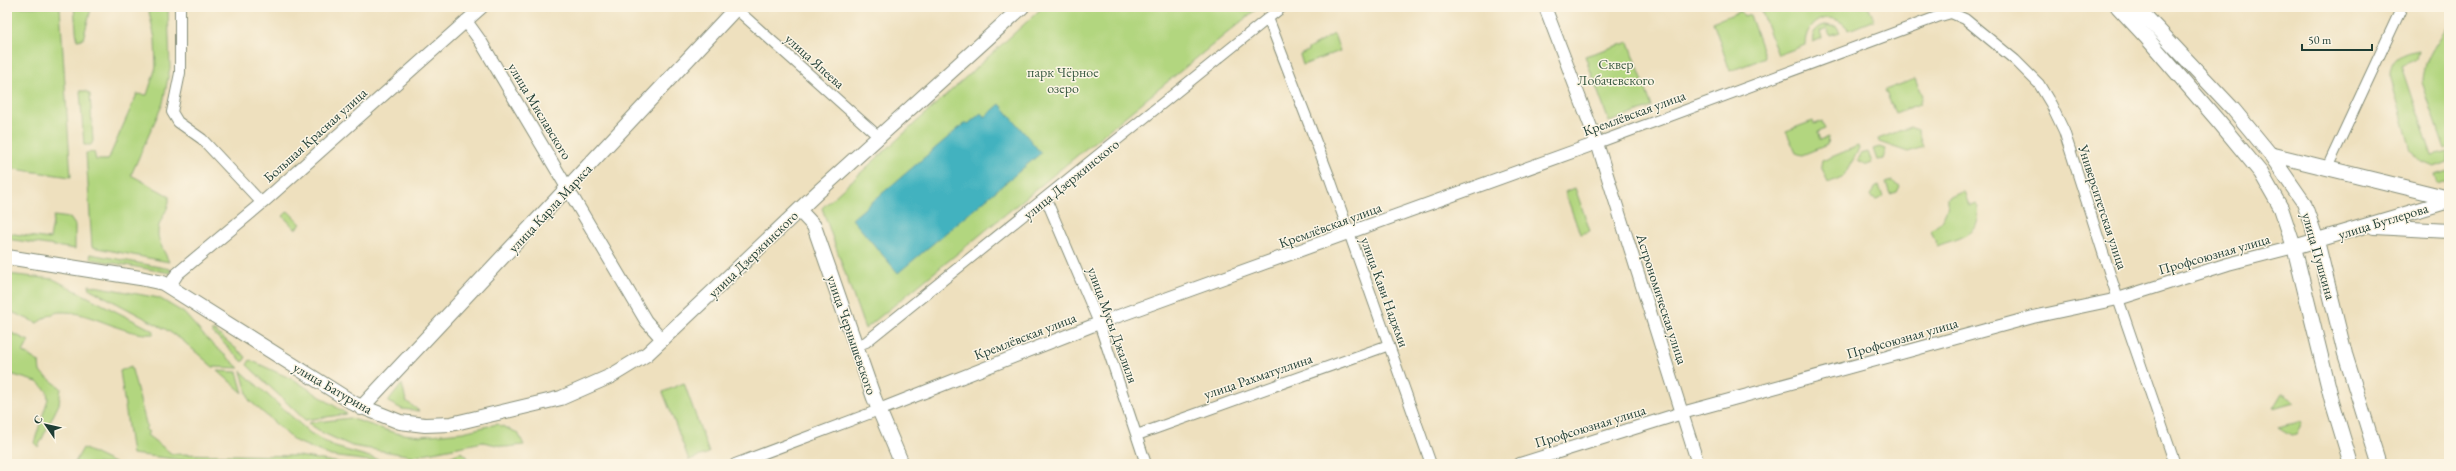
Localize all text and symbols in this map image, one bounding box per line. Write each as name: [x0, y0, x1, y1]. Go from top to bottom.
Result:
scale bar: [2302, 26, 2372, 52]
street label: улица Япеева: [781, 29, 849, 93]
text: 50 m: [2308, 32, 2332, 48]
park label: Сквер Лобачевского: [1578, 55, 1655, 89]
street label: улица Миславского: [504, 59, 576, 163]
park label: парк Чёрное озеро: [1027, 63, 1099, 97]
street label: Большая Красная улица: [259, 83, 371, 186]
street label: Кремлёвская улица: [1580, 86, 1688, 140]
street label: улица Дзержинского: [1019, 135, 1123, 223]
street label: Университетская улица: [2074, 141, 2132, 272]
street label: улица Карла Маркса: [504, 159, 596, 256]
street label: Кремлёвская улица: [1276, 198, 1384, 252]
street label: улица Бутлерова: [2336, 199, 2431, 243]
street label: улица Дзержинского: [704, 206, 802, 302]
street label: улица Пушкина: [2298, 210, 2340, 302]
street label: Профсоюзная улица: [2156, 229, 2272, 279]
street label: Астрономическая улица: [1632, 230, 1692, 367]
street label: улица Кави Наджми: [1357, 235, 1413, 350]
street label: улица Мусы Джалиля: [1084, 264, 1142, 386]
street label: улица Чернышевского: [823, 273, 881, 397]
street label: Кремлёвская улица: [971, 308, 1079, 364]
street label: Профсоюзная улица: [1844, 313, 1960, 363]
street label: улица Рахматуллина: [1201, 349, 1315, 403]
street label: улица Батурина: [290, 358, 376, 418]
street label: Профсоюзная улица: [1532, 400, 1648, 451]
north arrow: [26, 405, 66, 445]
text: С: [30, 412, 46, 427]

